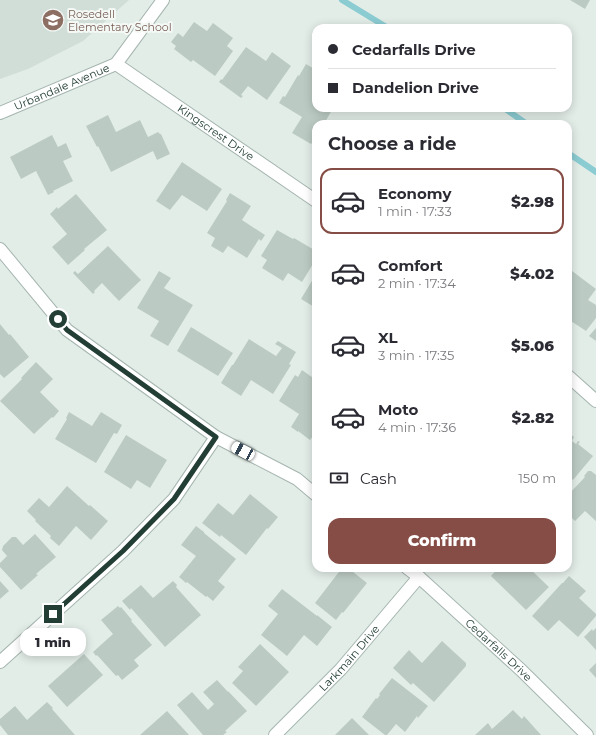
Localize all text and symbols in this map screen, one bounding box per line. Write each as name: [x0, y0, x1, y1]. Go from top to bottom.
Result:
school or university icon: Rosedell Elementary School: [40, 7, 66, 33]
place label: Rosedell Elementary School: [68, 7, 172, 34]
text: Cedarfalls Drive: [352, 40, 476, 59]
street label: Urbandale Avenue: [12, 60, 112, 113]
text: Dandelion Drive: [352, 78, 479, 97]
street label: Kingscrest Drive: [175, 101, 257, 164]
text: Choose a ride: [328, 133, 456, 155]
icon: car: [330, 183, 366, 219]
text: Economy: [378, 184, 451, 203]
text: $2.98: [511, 192, 554, 211]
text: 1 min · 17:33: [378, 203, 452, 219]
icon: car: [330, 255, 366, 291]
text: Comfort: [378, 256, 443, 275]
text: $4.02: [510, 264, 554, 283]
text: 2 min · 17:34: [378, 275, 456, 291]
route start: [49, 310, 67, 328]
icon: car: [330, 327, 366, 363]
text: XL: [378, 328, 397, 347]
text: $5.06: [511, 336, 554, 355]
text: 3 min · 17:35: [378, 347, 454, 363]
icon: car: [330, 399, 366, 435]
text: Moto: [378, 400, 418, 419]
text: $2.82: [512, 408, 554, 427]
text: 4 min · 17:36: [378, 419, 456, 435]
car: [230, 440, 256, 462]
icon: cash: [328, 467, 350, 489]
text: Cash: [360, 469, 397, 488]
text: 150 m: [518, 470, 556, 486]
button: Confirm: [328, 518, 556, 564]
route end: [44, 605, 62, 623]
street label: Cedarfalls Drive: [462, 616, 535, 684]
street label: Larkmain Drive: [316, 622, 383, 694]
callout: 1 min: [20, 628, 86, 656]
text: 1 min: [35, 634, 71, 650]

